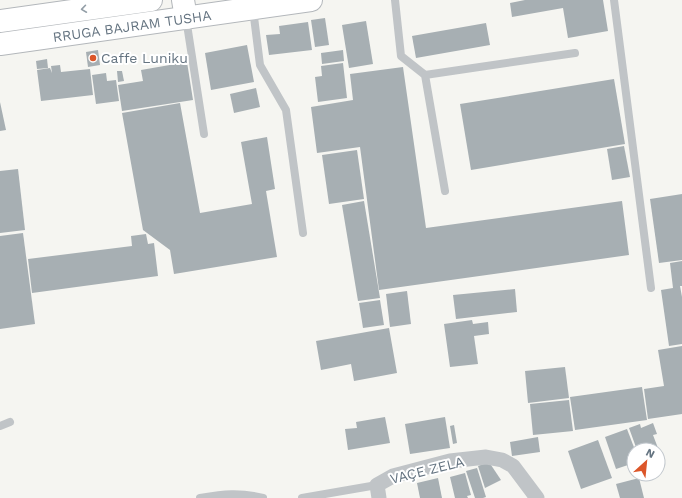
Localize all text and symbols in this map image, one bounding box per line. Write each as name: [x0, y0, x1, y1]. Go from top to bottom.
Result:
one-way arrow: [81, 4, 88, 13]
street label: RRUGA BAJRAM TUSHA: [52, 7, 212, 45]
place label: Caffe Luniku: [101, 50, 188, 66]
marker: Caffe Luniku: [88, 53, 98, 63]
north arrow: [626, 442, 666, 482]
text: N: [644, 446, 657, 461]
street label: VAÇE ZELA: [388, 453, 466, 487]

